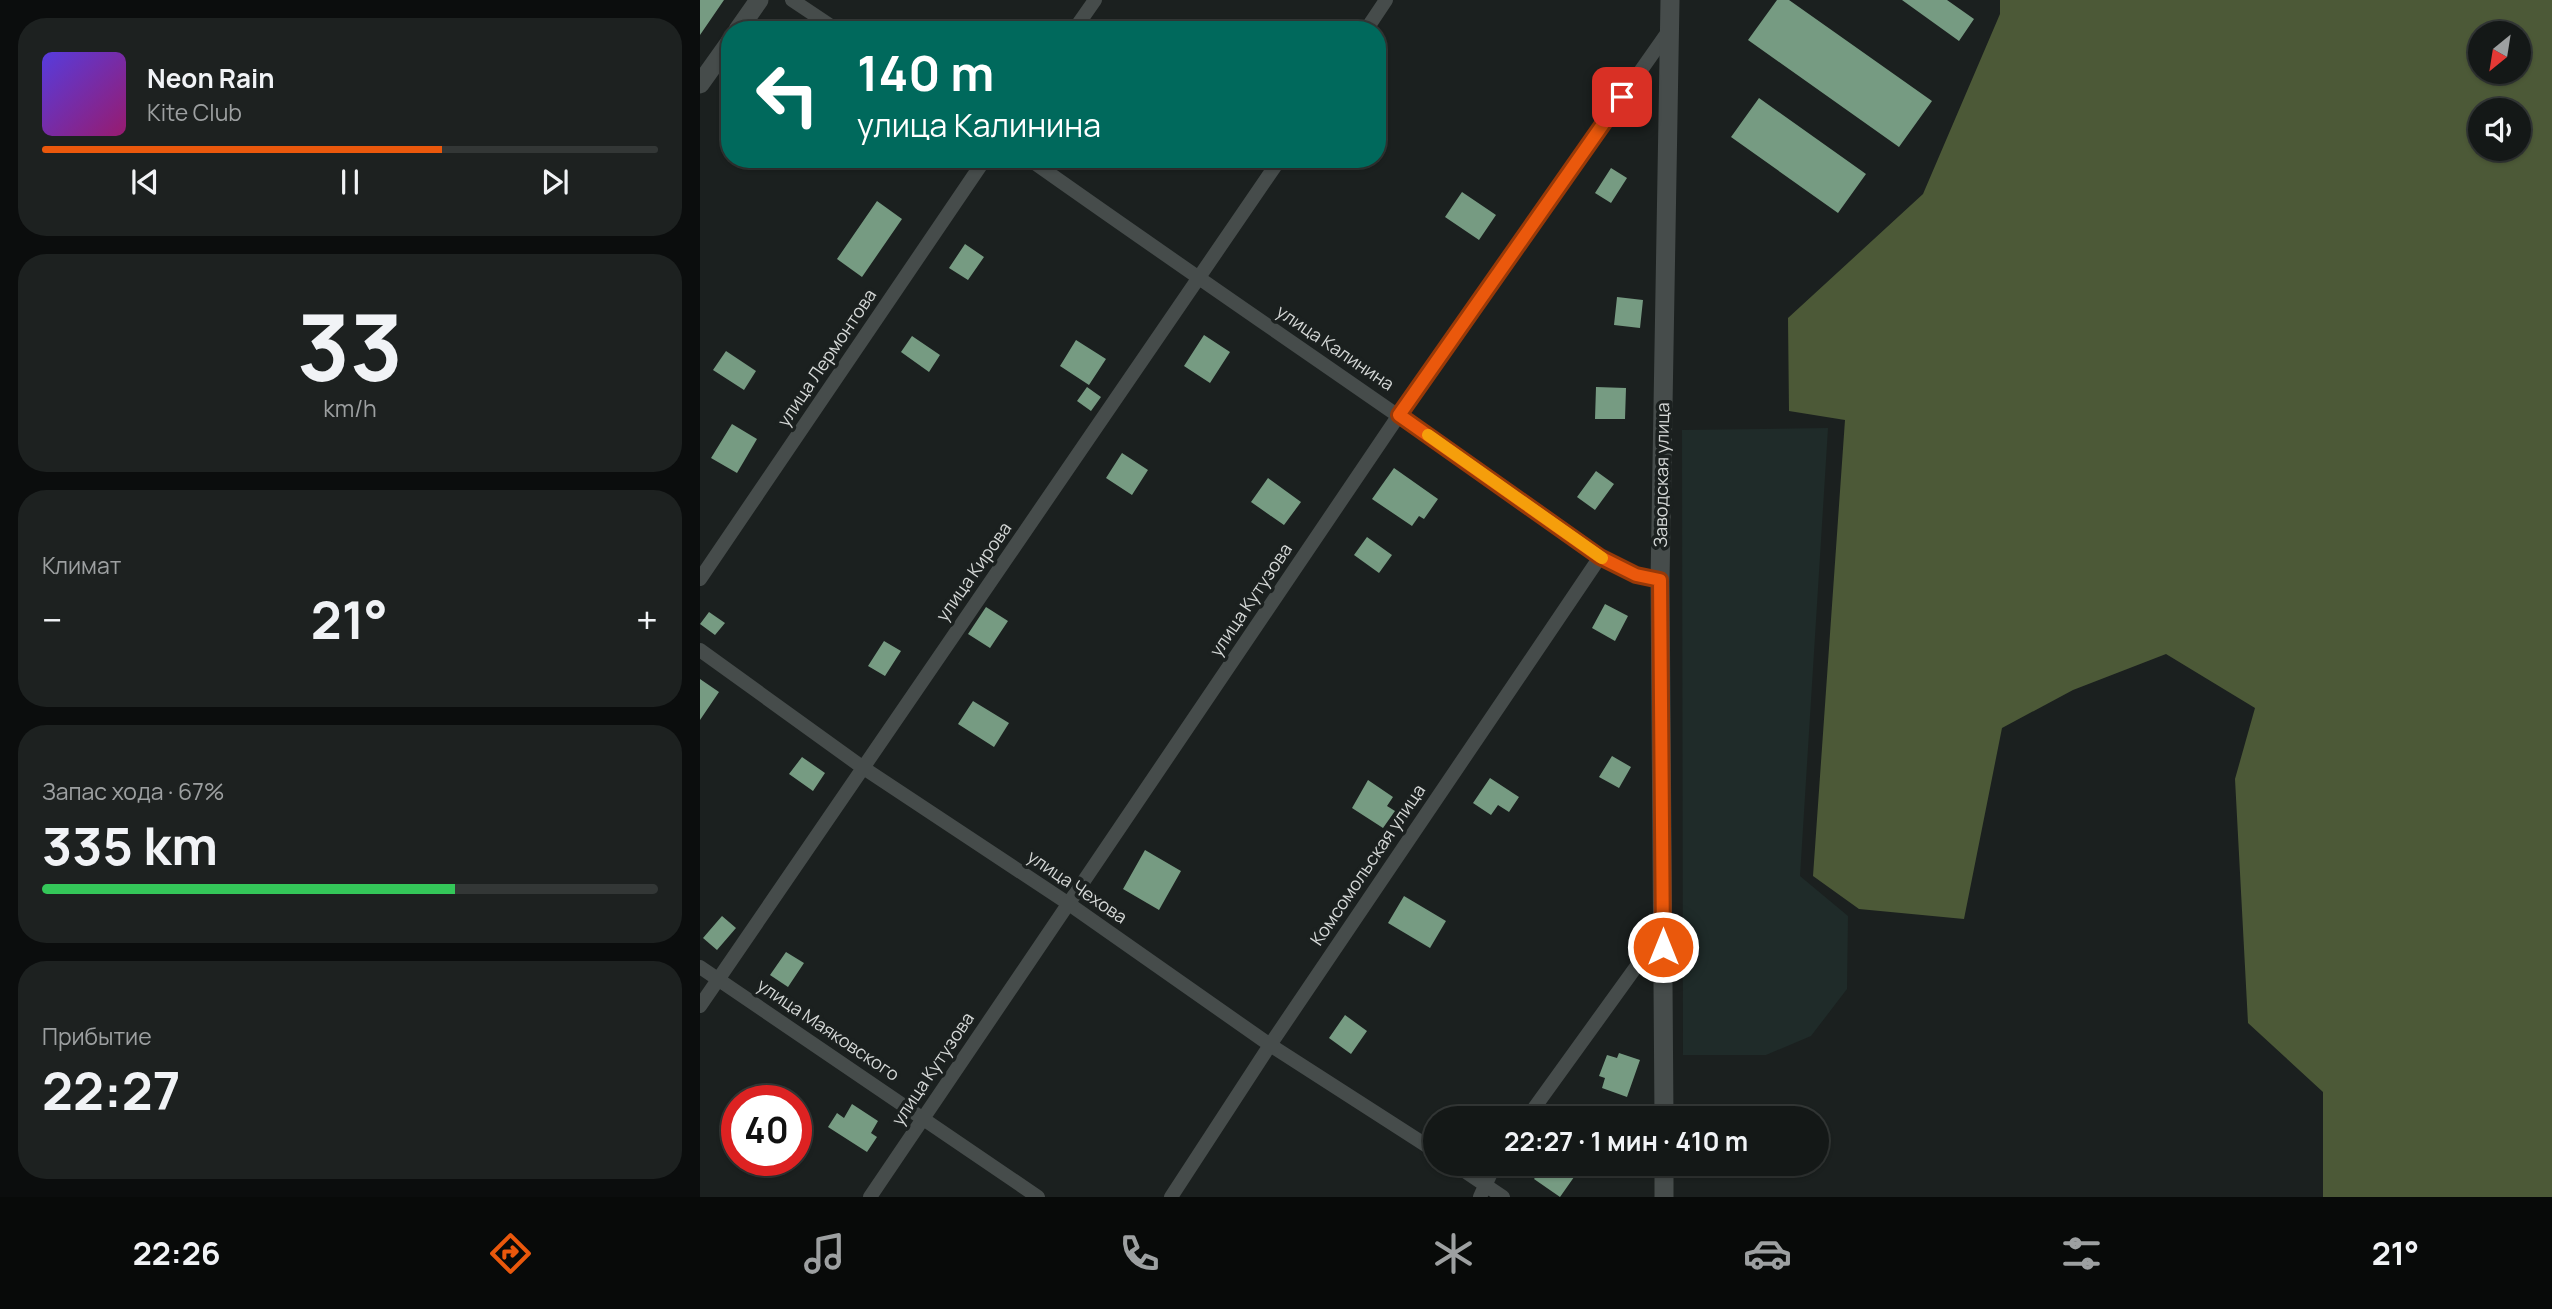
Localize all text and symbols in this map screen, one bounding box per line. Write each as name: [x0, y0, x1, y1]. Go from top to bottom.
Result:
north arrow: [2468, 21, 2530, 84]
map controls: [2468, 21, 2531, 161]
text: 140 m: [857, 39, 994, 106]
icon: left: [742, 49, 833, 140]
text: Neon Rain: [147, 60, 275, 96]
pin: [1592, 67, 1652, 127]
icon: arrive: [1603, 78, 1641, 116]
text: Kite Club: [147, 96, 242, 128]
button: sound: [2468, 98, 2531, 161]
text: улица Калинина: [857, 103, 1101, 147]
icon: previous: [126, 163, 164, 201]
icon: pause: [331, 163, 369, 201]
icon: next: [536, 163, 574, 201]
text: 33: [297, 284, 403, 408]
street label: улица Лермонтова: [771, 284, 881, 431]
street label: улица Калинина: [1272, 299, 1399, 395]
text: km/h: [323, 392, 377, 424]
street label: Заводская улица: [1648, 402, 1674, 548]
street label: улица Кирова: [930, 517, 1016, 626]
street label: улица Кутузова: [1203, 538, 1297, 661]
text: Климат: [42, 549, 121, 581]
text: 21°: [311, 584, 388, 655]
text: −: [42, 593, 63, 645]
text: +: [636, 593, 658, 645]
text: Запас хода · 67%: [42, 775, 224, 807]
street label: Комсомольская улица: [1304, 779, 1430, 950]
text: 335 km: [42, 810, 218, 881]
street label: улица Чехова: [1023, 844, 1132, 928]
position arrow: [1626, 910, 1700, 984]
street label: улица Маяковского: [753, 973, 904, 1086]
street label: улица Кутузова: [885, 1007, 979, 1130]
text: Прибытие: [42, 1020, 152, 1052]
text: 22:27: [42, 1055, 180, 1126]
speed limit sign: 40: [721, 1085, 812, 1176]
text: 22:27 · 1 мин · 410 m: [1504, 1123, 1748, 1159]
icon: directions: [486, 1229, 535, 1278]
icon: music: [800, 1229, 849, 1278]
icon: phone: [1115, 1229, 1164, 1278]
icon: climate: [1429, 1229, 1478, 1278]
icon: car: [1743, 1229, 1792, 1278]
icon: filters: [2057, 1229, 2106, 1278]
text: 22:26: [133, 1231, 221, 1275]
text: 21°: [2372, 1231, 2419, 1275]

